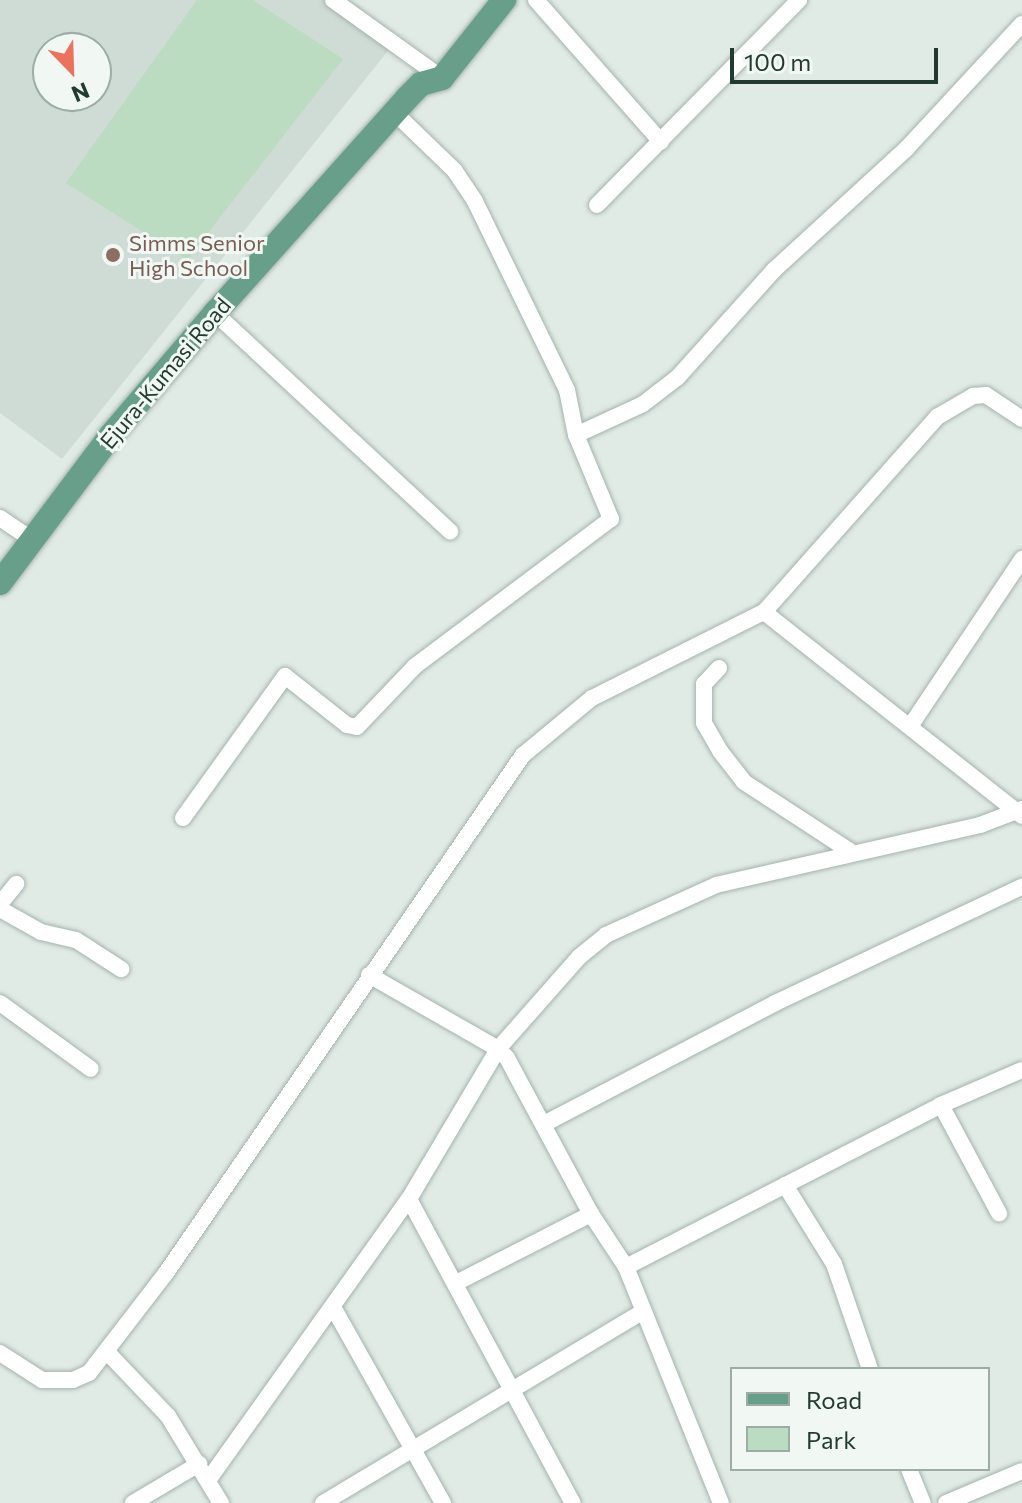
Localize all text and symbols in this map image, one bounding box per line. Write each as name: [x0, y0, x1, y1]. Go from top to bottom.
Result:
north arrow: [32, 32, 112, 112]
scale bar: [734, 32, 942, 82]
text: 100 m: [744, 47, 811, 76]
text: N: [68, 77, 94, 108]
place label: Simms Senior High School: [129, 229, 265, 280]
marker: Simms Senior High School: [104, 246, 122, 264]
street label: Ejura-Kumasi Road: [94, 292, 236, 454]
legend: [730, 1367, 990, 1471]
text: Road: [806, 1385, 862, 1414]
text: Park: [806, 1425, 856, 1454]

